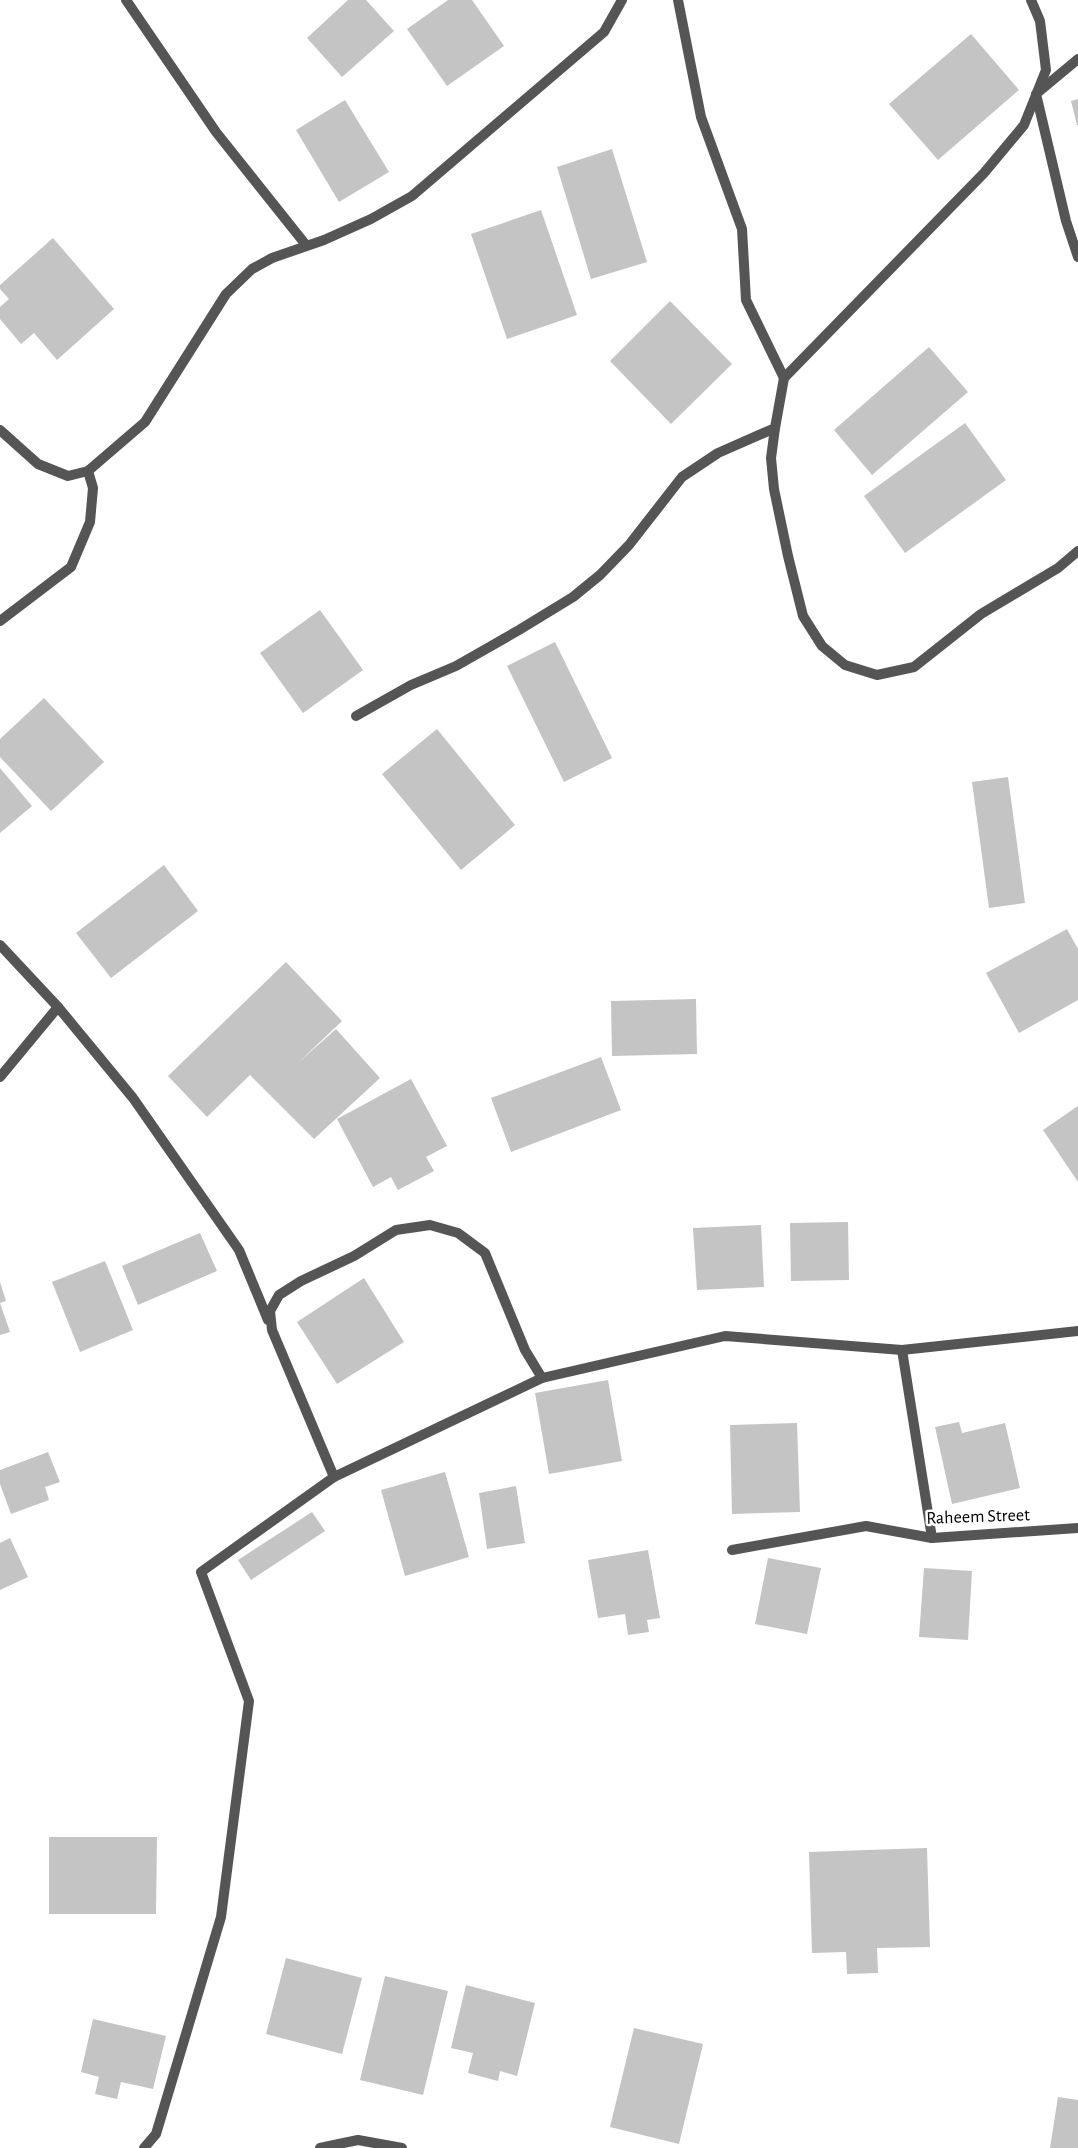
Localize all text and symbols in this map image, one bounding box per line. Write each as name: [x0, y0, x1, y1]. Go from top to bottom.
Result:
street label: Raheem Street: [926, 1506, 1030, 1528]

